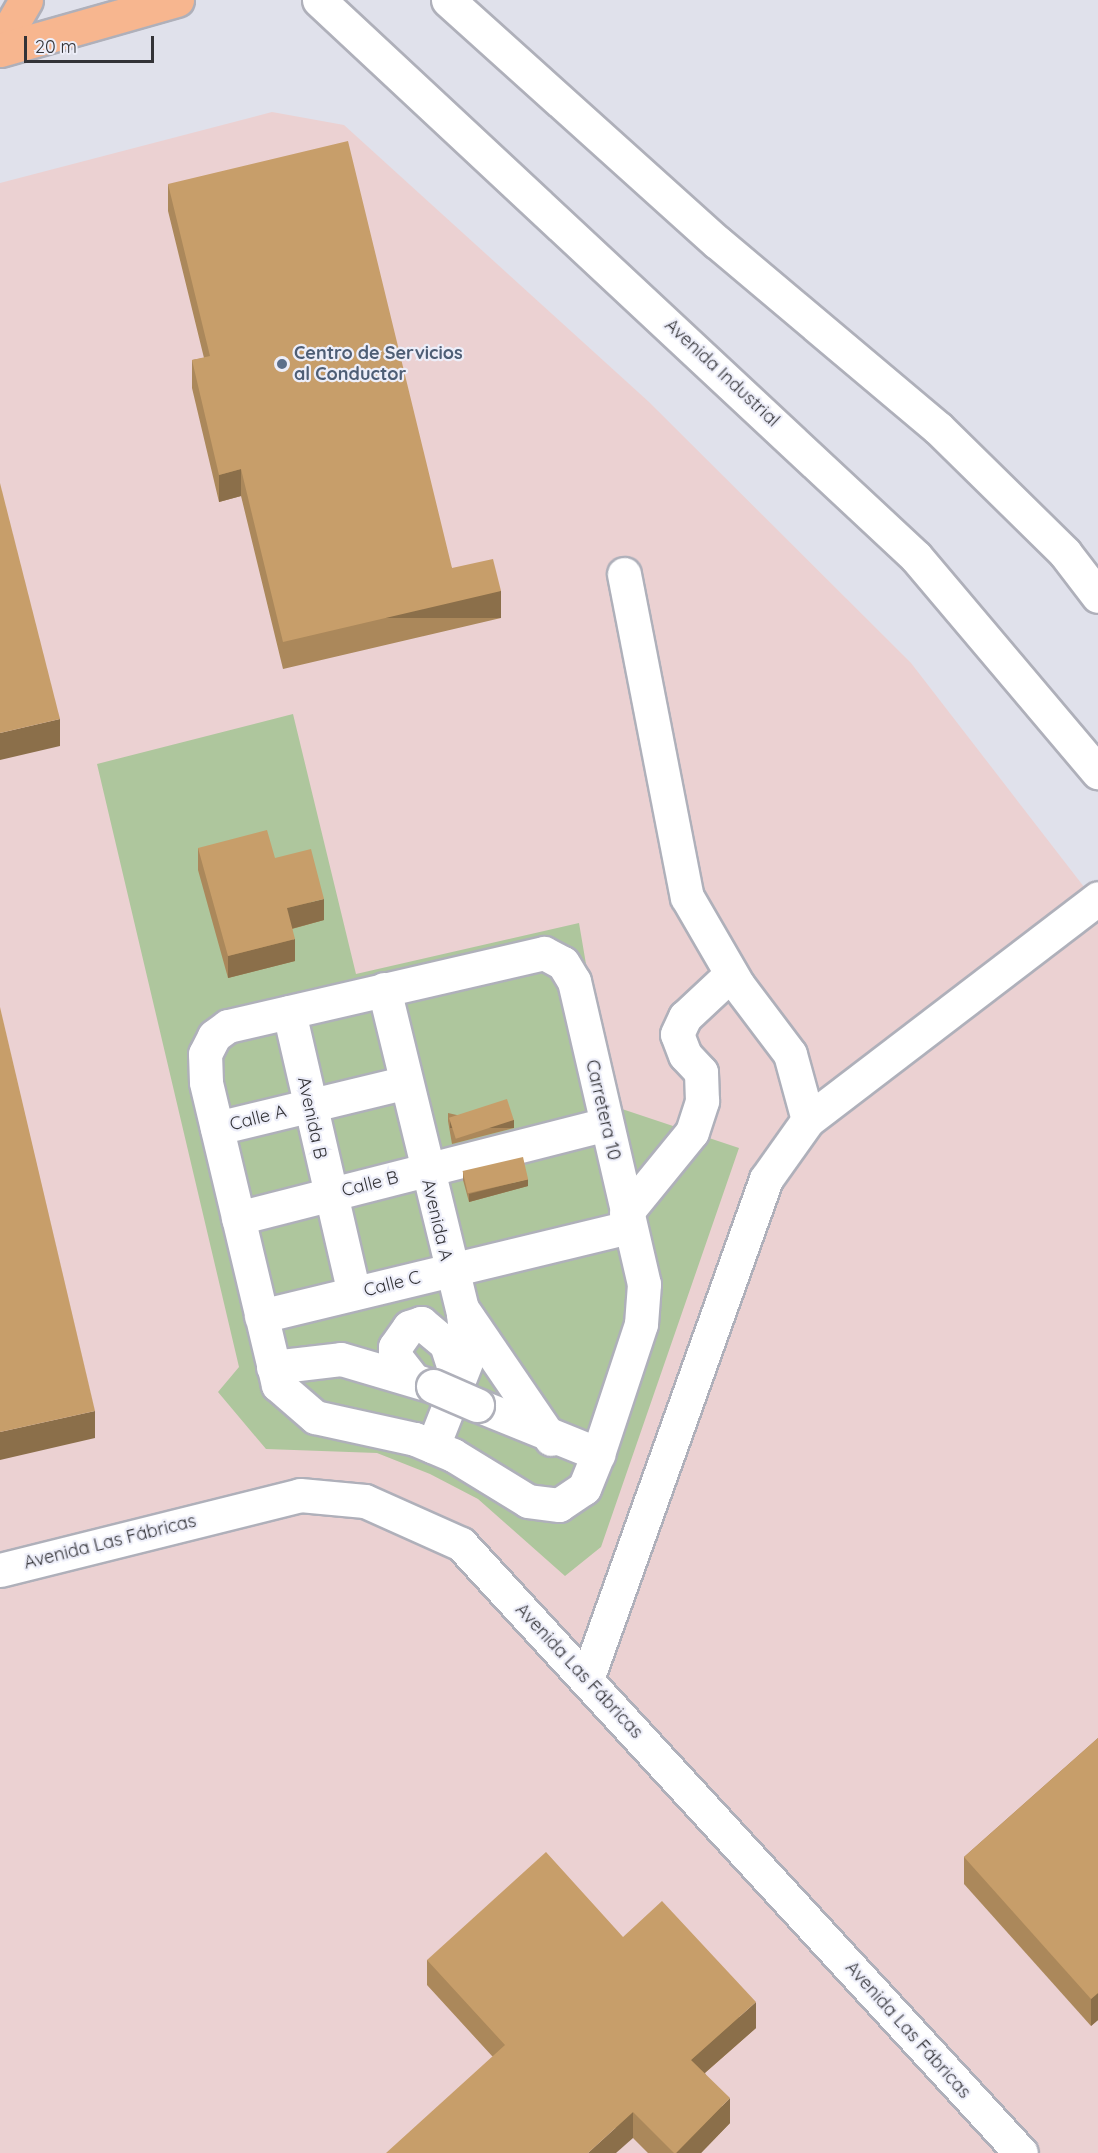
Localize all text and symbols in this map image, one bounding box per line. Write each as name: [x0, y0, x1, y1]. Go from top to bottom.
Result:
scale bar: [27, 24, 158, 62]
text: 20 m: [35, 35, 77, 58]
street label: Avenida Industrial: [660, 314, 784, 432]
place label: Centro de Servicios al Conductor: [294, 343, 463, 386]
marker: Centro de Servicios al Conductor: [275, 357, 289, 371]
street label: Carretera 10: [581, 1058, 625, 1162]
street label: Avenida B: [293, 1075, 331, 1161]
street label: Calle A: [227, 1101, 289, 1135]
street label: Calle B: [339, 1167, 401, 1201]
street label: Avenida A: [417, 1177, 457, 1263]
street label: Calle C: [361, 1267, 423, 1301]
street label: Avenida Las Fábricas: [22, 1510, 198, 1574]
street label: Avenida Las Fábricas: [511, 1599, 647, 1743]
street label: Avenida Las Fábricas: [841, 1957, 975, 2103]

